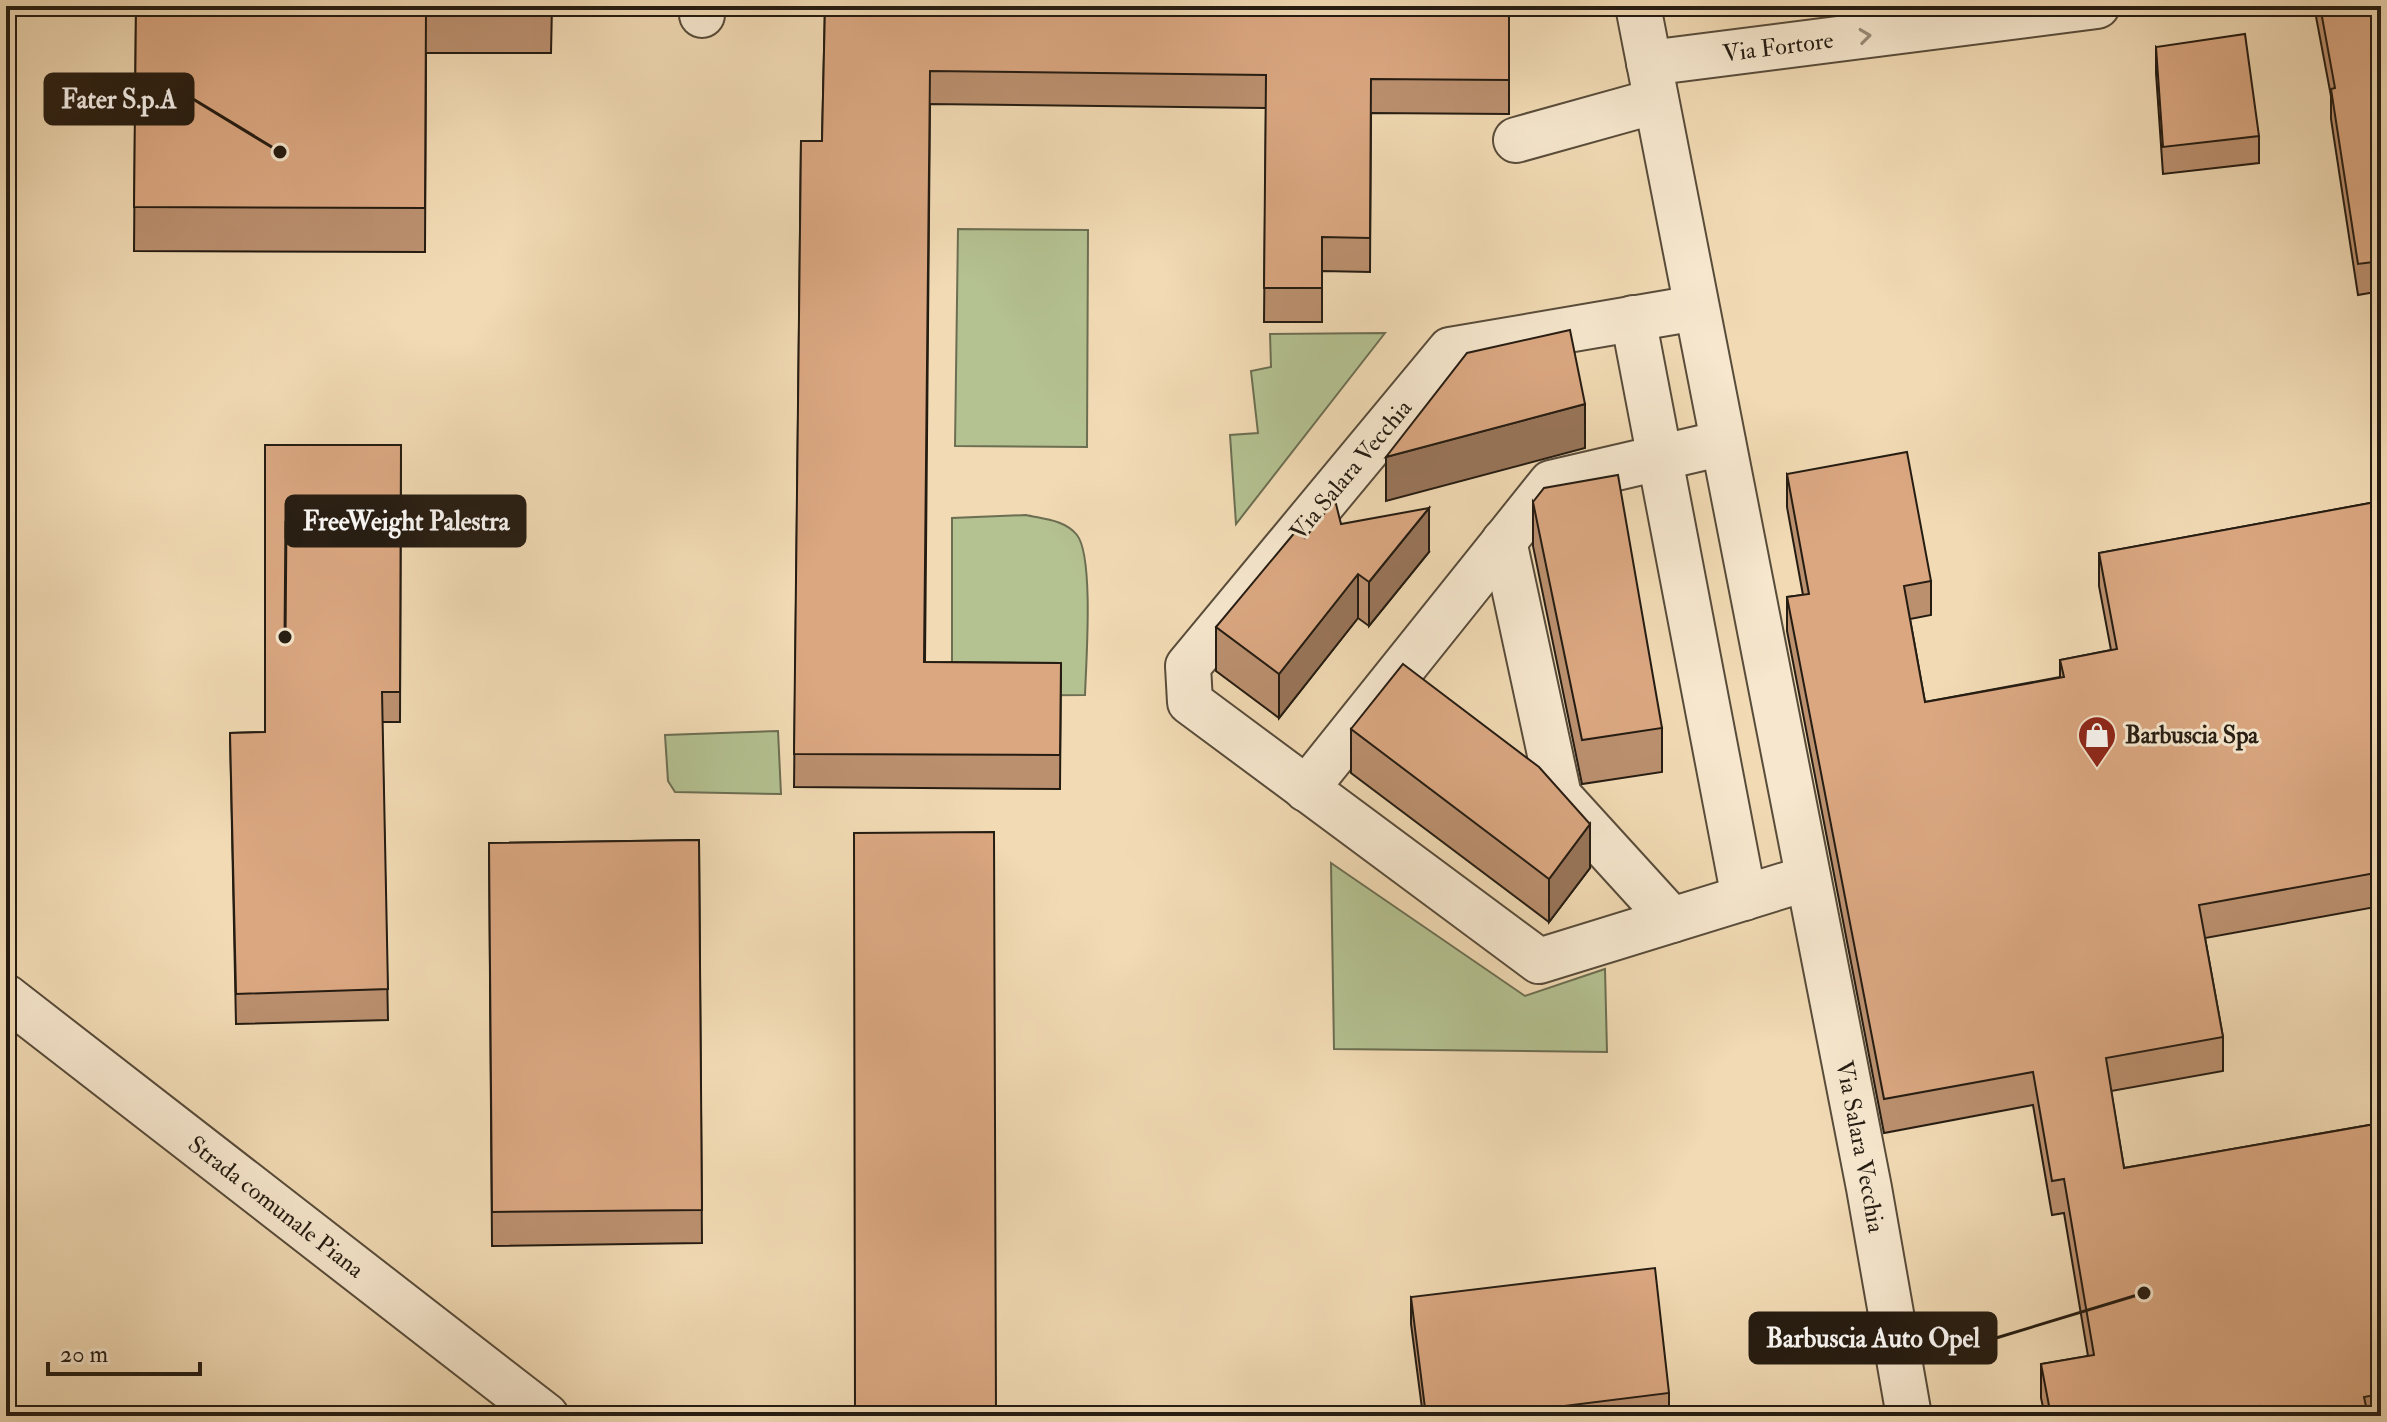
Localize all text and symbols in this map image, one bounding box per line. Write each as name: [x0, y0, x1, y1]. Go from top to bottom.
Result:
street label: Via Fortore: [1721, 24, 1835, 69]
one-way arrow: [1859, 27, 1872, 44]
callout: Fater S.p.A: [45, 74, 193, 124]
text: Fater S.p.A: [61, 84, 177, 117]
street label: Via Salara Vecchia: [1283, 392, 1420, 547]
callout: FreeWeight Palestra: [286, 496, 525, 546]
text: FreeWeight Palestra: [303, 506, 511, 539]
shop icon: Barbuscia Spa: [2076, 714, 2118, 769]
place label: Barbuscia Spa: [2125, 720, 2259, 751]
street label: Via Salara Vecchia: [1829, 1058, 1892, 1236]
street label: Strada comunale Piana: [182, 1129, 371, 1285]
callout: Barbuscia Auto Opel: [1750, 1313, 1996, 1363]
text: Barbuscia Auto Opel: [1766, 1323, 1980, 1356]
scale bar: [48, 1326, 200, 1376]
text: 20 m: [60, 1339, 109, 1370]

